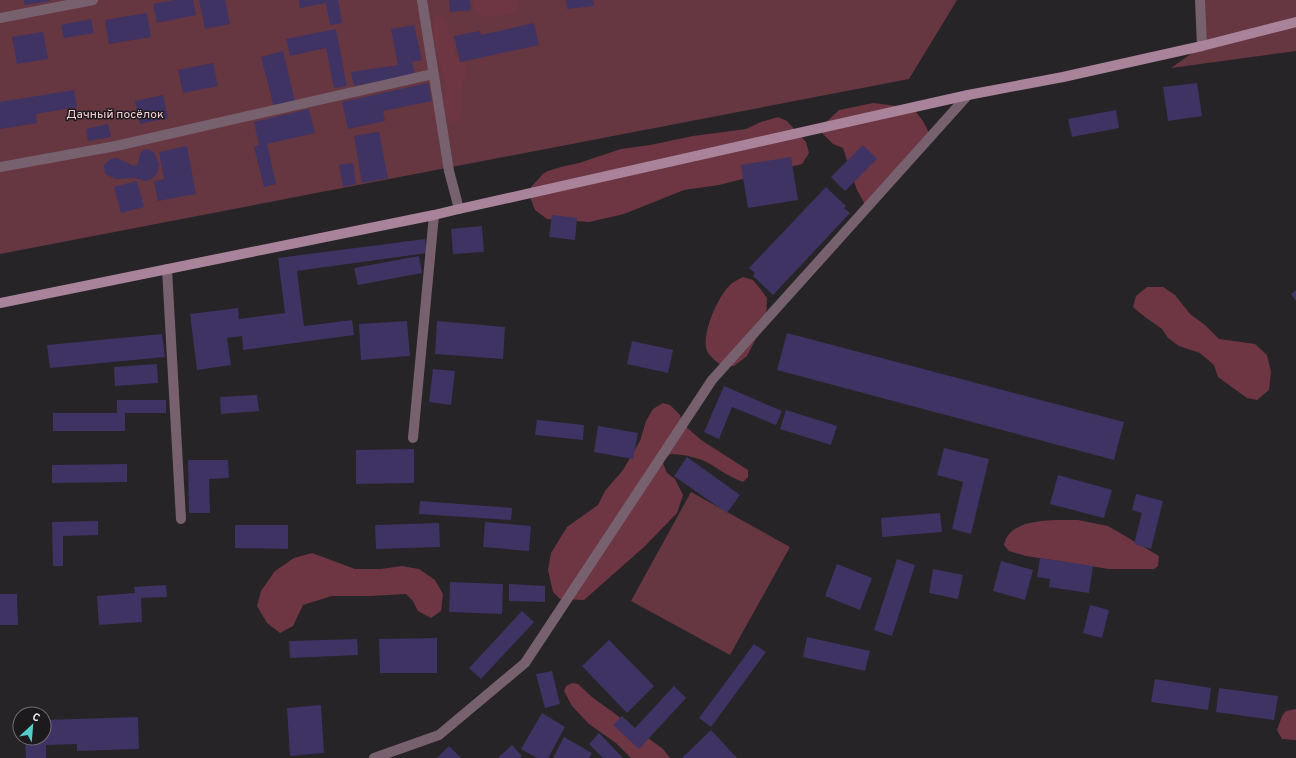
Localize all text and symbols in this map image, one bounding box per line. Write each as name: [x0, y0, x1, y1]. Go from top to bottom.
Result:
park label: Дачный посёлок: [66, 107, 164, 123]
north arrow: [12, 706, 52, 746]
text: С: [30, 710, 42, 726]

